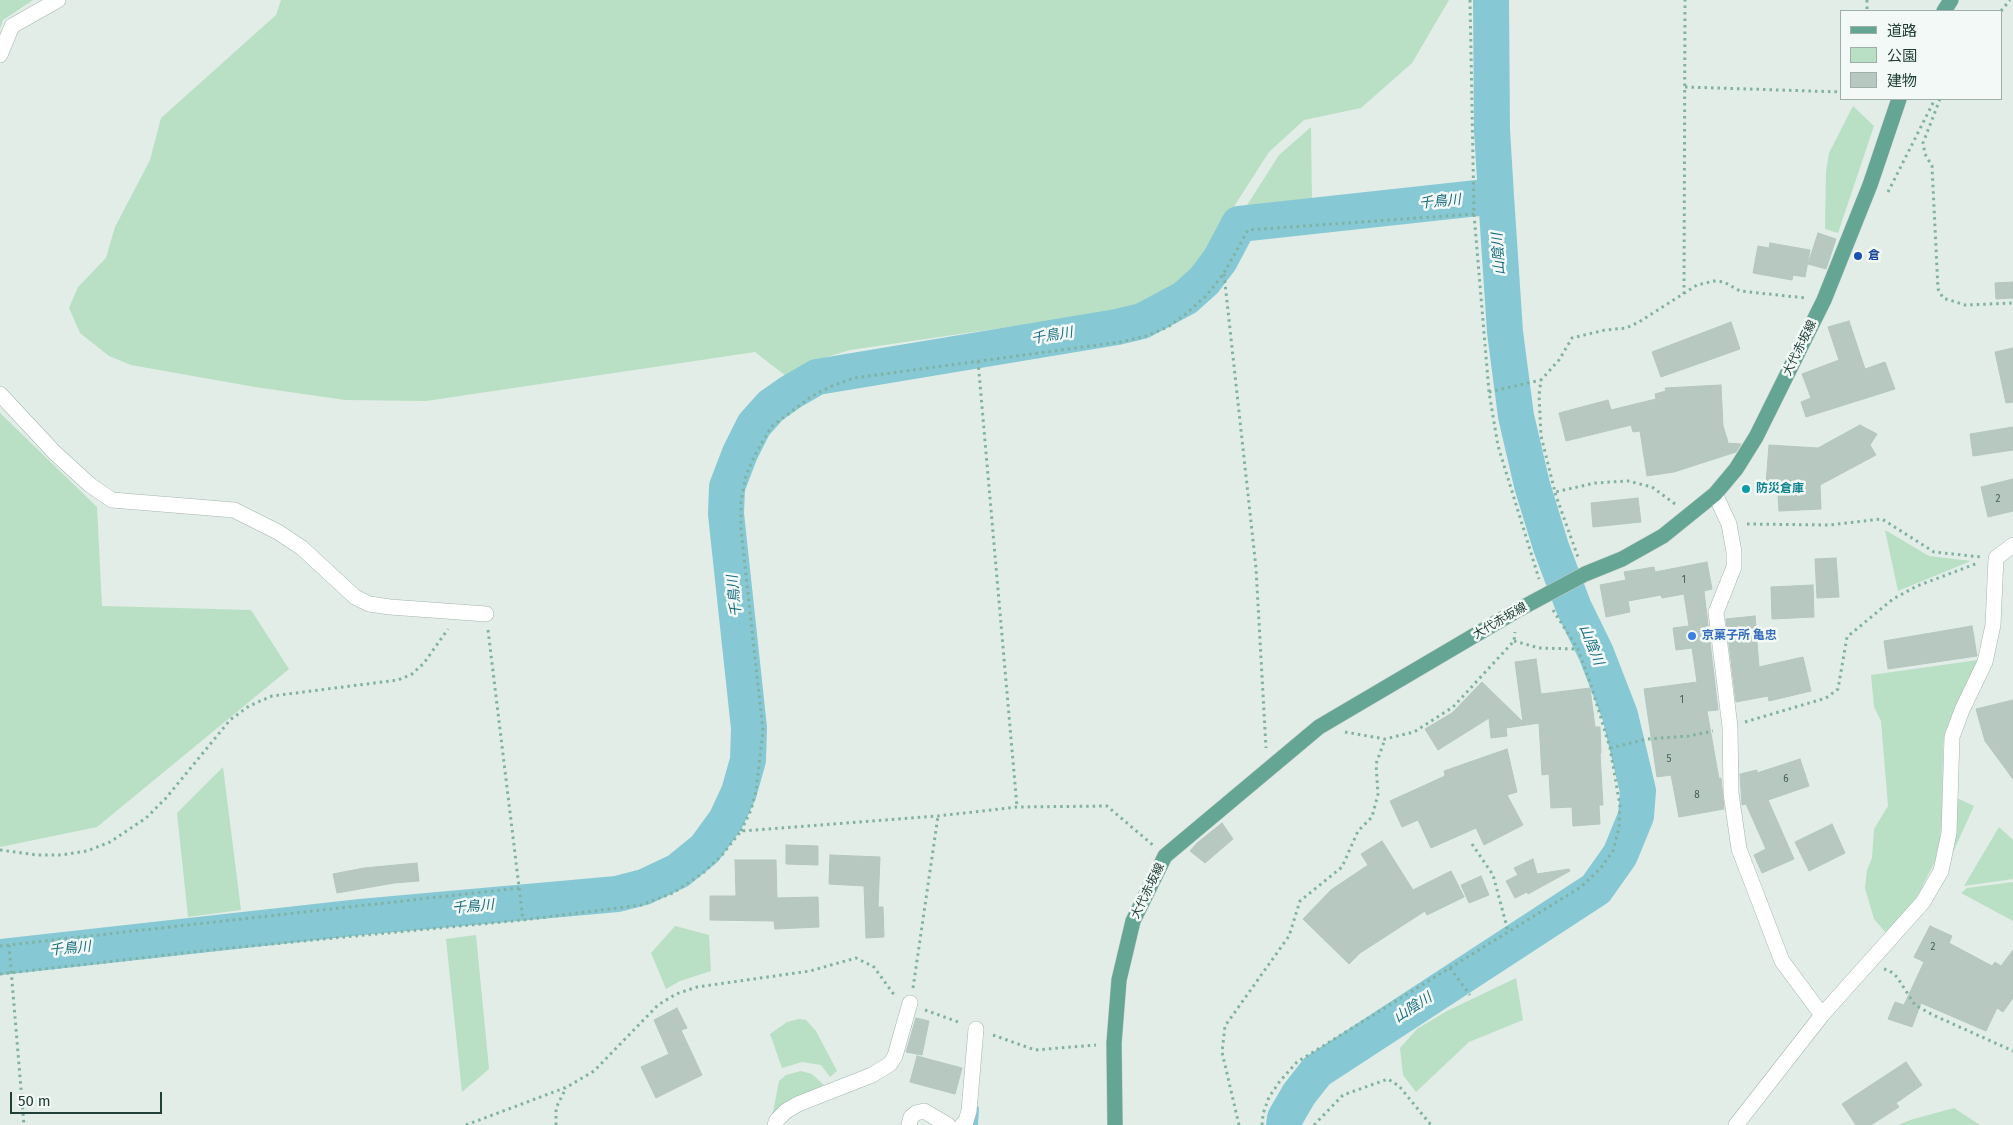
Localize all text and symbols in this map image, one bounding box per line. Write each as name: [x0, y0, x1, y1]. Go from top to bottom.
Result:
legend: [1840, 10, 2003, 100]
text: 道路: [1887, 22, 1917, 40]
text: 公園: [1887, 47, 1917, 65]
text: 建物: [1887, 72, 1917, 90]
water label: 千鳥川: [1418, 191, 1462, 213]
water label: 山陰川: [1489, 232, 1509, 276]
place label: 倉: [1868, 249, 1880, 263]
marker: 倉: [1852, 250, 1864, 262]
street label: 大代赤坂線: [1780, 318, 1820, 378]
water label: 千鳥川: [1030, 324, 1074, 348]
place label: 防災倉庫: [1756, 482, 1804, 496]
marker: 防災倉庫: [1740, 483, 1752, 495]
house number: 2: [1996, 493, 2000, 505]
water label: 千鳥川: [724, 574, 746, 618]
house number: 1: [1682, 574, 1686, 586]
street label: 大代赤坂線: [1470, 600, 1530, 642]
water label: 山陰川: [1575, 622, 1607, 668]
place label: 京菓子所 亀忠: [1702, 629, 1777, 643]
marker: 京菓子所 亀忠: [1686, 630, 1698, 642]
house number: 1: [1680, 694, 1684, 706]
house number: 5: [1666, 753, 1672, 765]
house number: 6: [1783, 773, 1789, 785]
house number: 8: [1694, 789, 1700, 801]
street label: 大代赤坂線: [1128, 861, 1168, 921]
water label: 千鳥川: [451, 897, 495, 917]
water label: 千鳥川: [48, 938, 92, 960]
house number: 2: [1931, 941, 1935, 953]
water label: 山陰川: [1391, 990, 1435, 1026]
scale bar: [12, 1082, 165, 1114]
text: 50 m: [18, 1092, 51, 1110]

